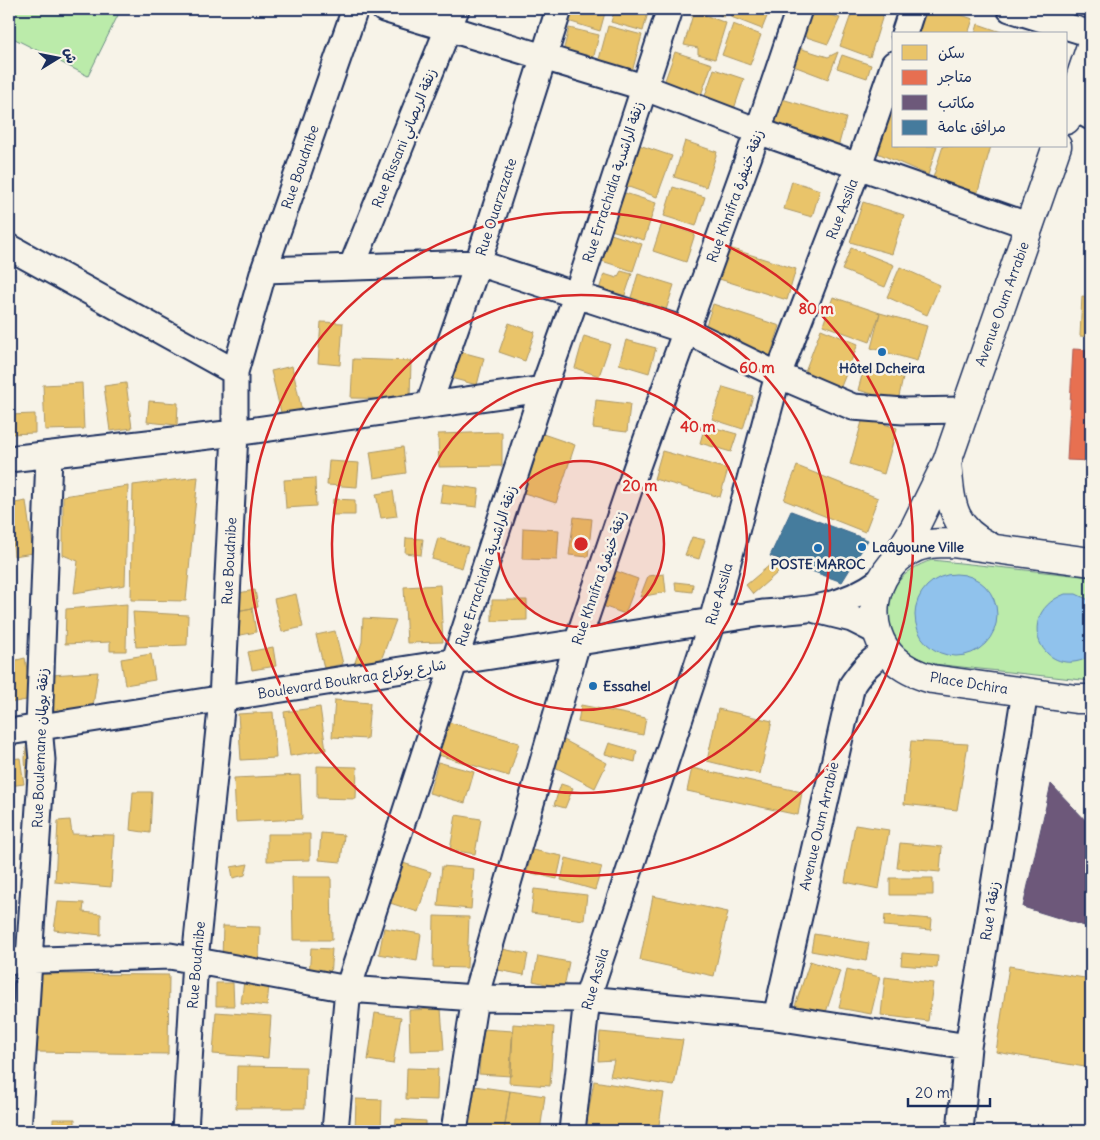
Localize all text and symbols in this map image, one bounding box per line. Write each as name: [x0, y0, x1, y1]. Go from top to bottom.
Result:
north arrow: [32, 32, 82, 82]
legend: [892, 32, 1068, 148]
text: سكن: [938, 43, 965, 62]
text: ش: [61, 47, 81, 65]
street label: Rue Rissani زنقة الريصاني: [368, 66, 444, 212]
text: متاجر: [936, 67, 972, 86]
text: مكاتب: [938, 93, 975, 112]
street label: Rue Errachidia زنقة الراشدية: [578, 99, 648, 265]
text: مرافق عامة: [938, 117, 1006, 136]
street label: Rue Boudnibe: [277, 123, 323, 211]
street label: Rue Khnifra زنقة خنيفرة: [703, 127, 767, 265]
street label: Rue Ouarzazate: [472, 156, 520, 258]
street label: Rue Assila: [822, 176, 862, 242]
street label: Avenue Oum Arrabie: [971, 239, 1033, 369]
text: 80 m: [798, 299, 834, 318]
marker: Hôtel Dcheira: [876, 346, 888, 358]
text: 60 m: [739, 358, 775, 377]
place label: Hôtel Dcheira: [839, 359, 925, 377]
text: 40 m: [680, 417, 716, 436]
text: 20 m: [623, 476, 657, 495]
street label: Rue Errachidia زنقة الراشدية: [451, 483, 521, 649]
street label: Rue Khnifra زنقة خنيفرة: [568, 509, 630, 647]
street label: Rue Boudnibe: [218, 517, 240, 605]
centre of rings: [572, 535, 590, 553]
place label: Laâyoune Ville: [872, 538, 965, 556]
marker: Laâyoune Ville: [856, 541, 868, 553]
marker: POSTE MAROC: [812, 542, 824, 554]
place label: POSTE MAROC: [770, 555, 866, 573]
street label: Rue Assila: [702, 561, 736, 627]
street label: Boulevard Boukraa شارع بوكراع: [256, 655, 448, 705]
street label: Rue Boulemane زنقة بولمان: [28, 668, 52, 828]
street label: Place Dchira: [929, 668, 1009, 698]
place label: Essahel: [603, 677, 651, 695]
marker: Essahel: [587, 680, 599, 692]
street label: Avenue Oum Arrabie: [795, 760, 843, 892]
street label: Rue 1 زنقة: [976, 880, 1004, 942]
street label: Rue Boudnibe: [183, 921, 209, 1009]
street label: Rue Assila: [578, 946, 612, 1012]
scale bar: [908, 1075, 990, 1107]
text: 20 m: [915, 1083, 950, 1102]

